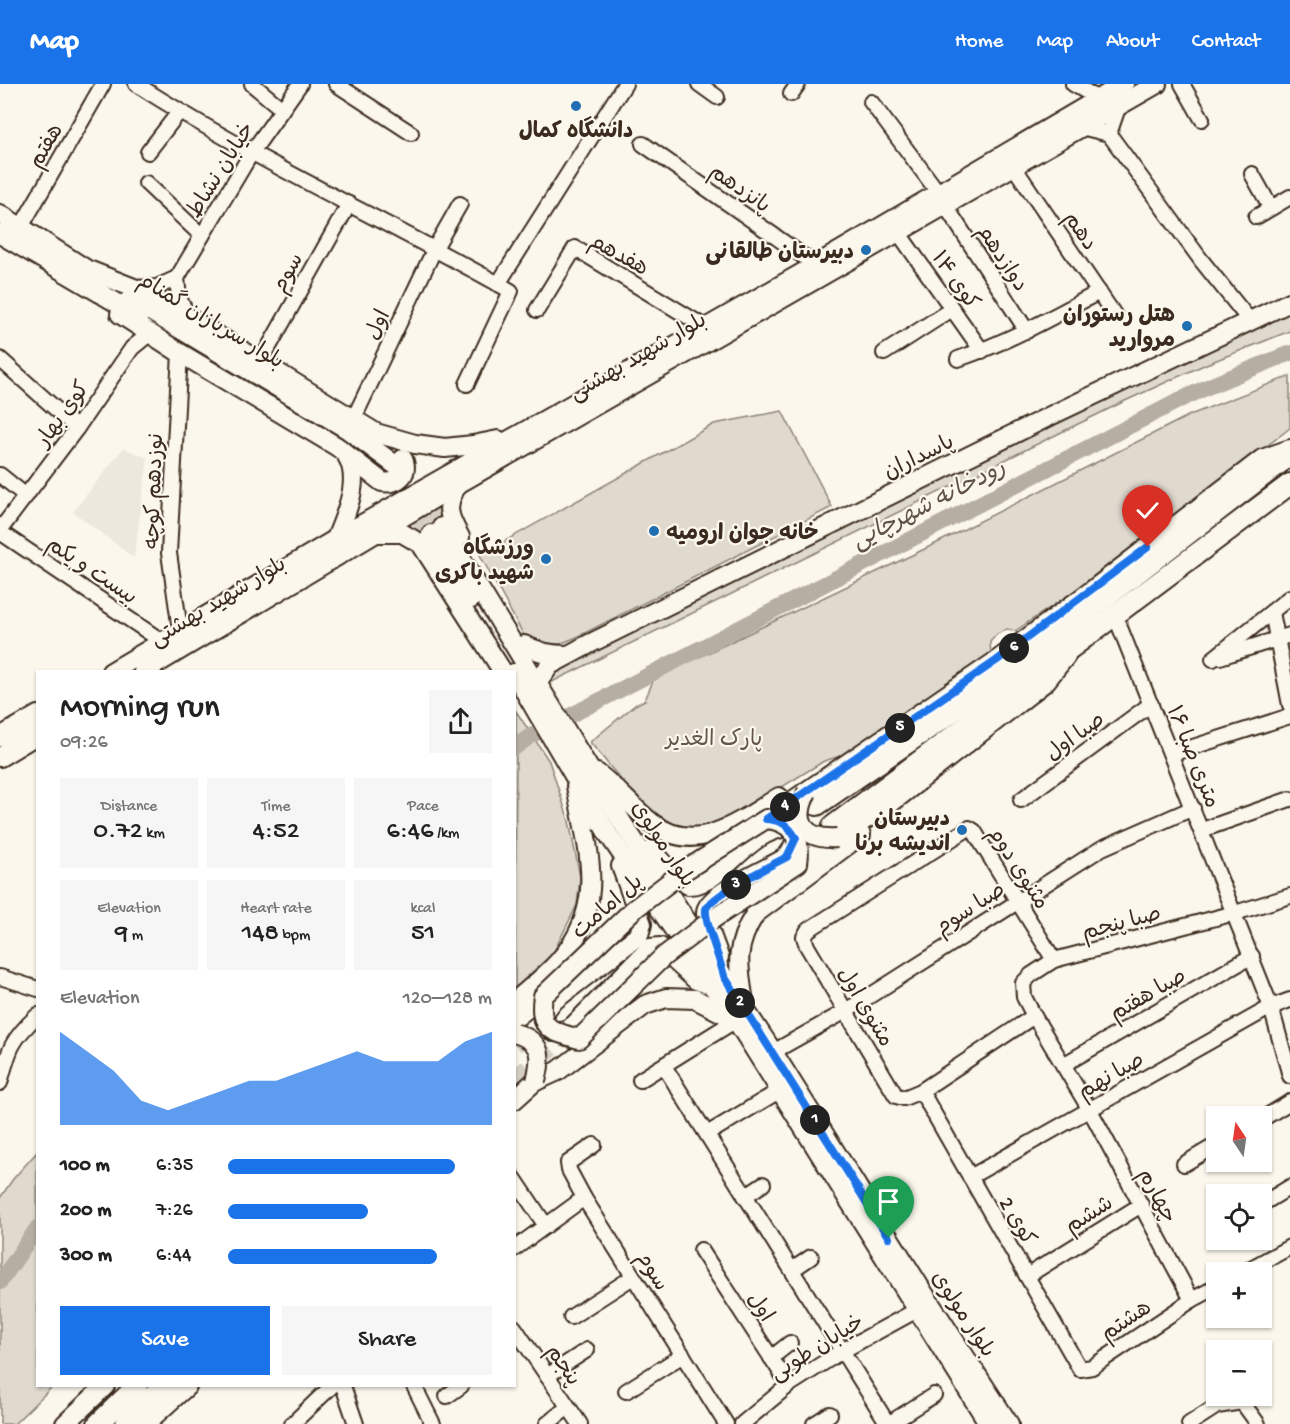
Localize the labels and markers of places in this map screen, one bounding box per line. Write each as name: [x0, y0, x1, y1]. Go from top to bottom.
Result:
marker: دانشگاه کمال: [569, 99, 583, 113]
place label: دانشگاه کمال: [519, 116, 633, 146]
place label: دبیرستان طالقانی: [705, 241, 854, 267]
marker: دبیرستان طالقانی: [859, 243, 873, 257]
place label: هتل رستوران مروارید: [1063, 304, 1175, 355]
marker: هتل رستوران مروارید: [1180, 319, 1194, 333]
pin: [1122, 485, 1173, 547]
place label: خانه جوان ارومیه: [666, 522, 819, 548]
marker: خانه جوان ارومیه: [647, 524, 661, 538]
place label: ورزشگاه شهید باکری: [435, 533, 534, 588]
marker: ورزشگاه شهید باکری: [539, 552, 553, 566]
pin: 6: [999, 633, 1029, 663]
pin: 5: [885, 713, 915, 743]
pin: 4: [770, 792, 800, 822]
place label: دبیرستان اندیشه برنا: [855, 808, 950, 859]
marker: دبیرستان اندیشه برنا: [955, 823, 969, 837]
pin: 3: [721, 870, 751, 900]
pin: 2: [725, 988, 755, 1018]
pin: 1: [800, 1105, 830, 1135]
pin: [863, 1176, 914, 1238]

